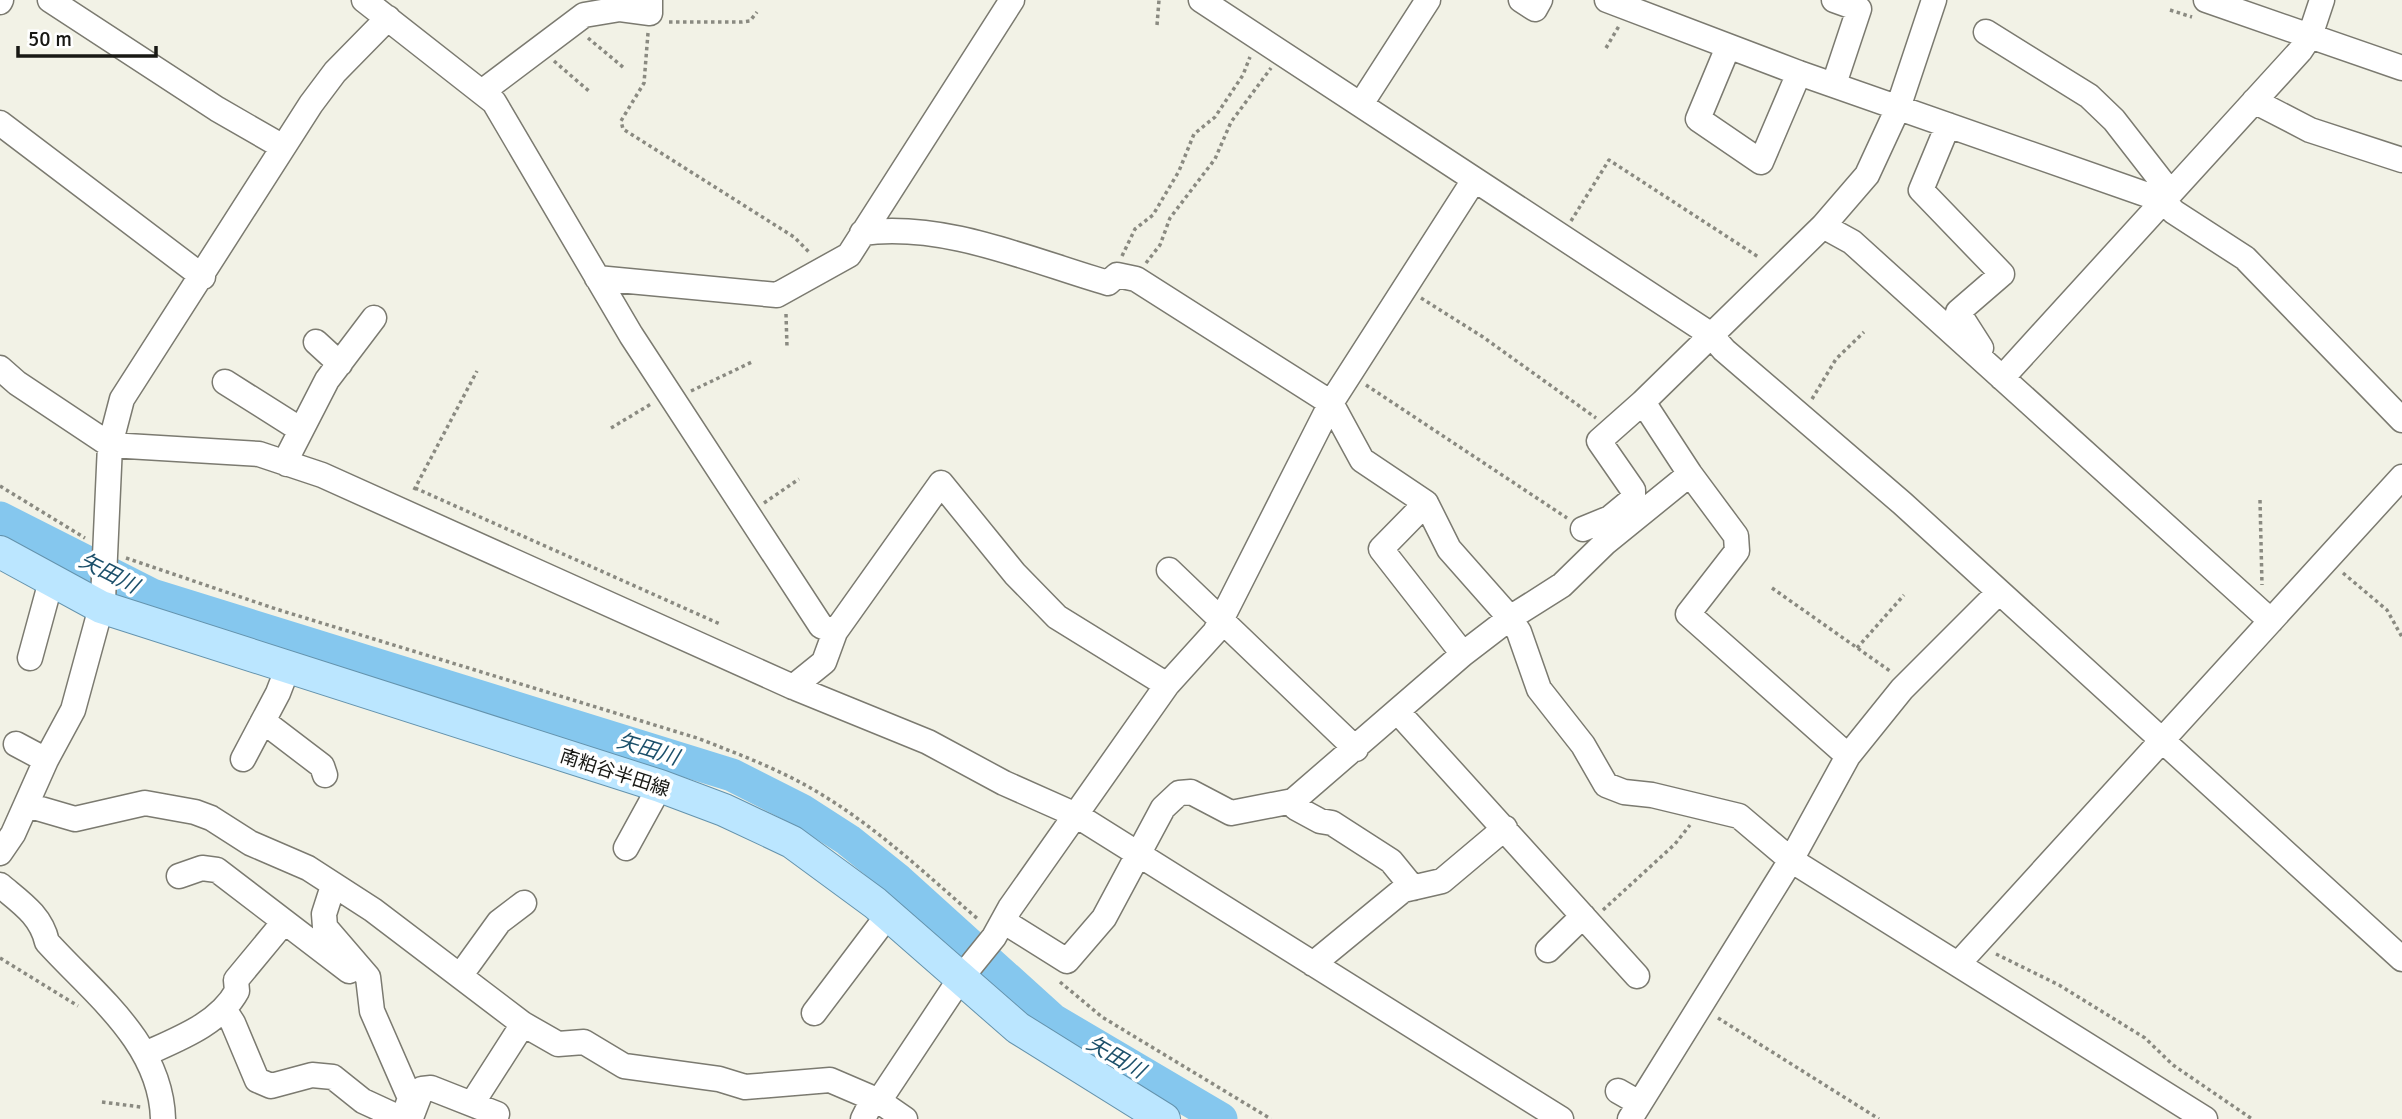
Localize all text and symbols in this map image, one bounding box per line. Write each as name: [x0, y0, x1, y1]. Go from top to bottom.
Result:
scale bar: [18, 14, 156, 58]
text: 50 m: [28, 26, 72, 52]
water label: 矢田川: [75, 547, 145, 600]
water label: 矢田川: [614, 727, 684, 771]
street label: 南粕谷半田線: [557, 744, 673, 802]
water label: 矢田川: [1082, 1030, 1152, 1085]

